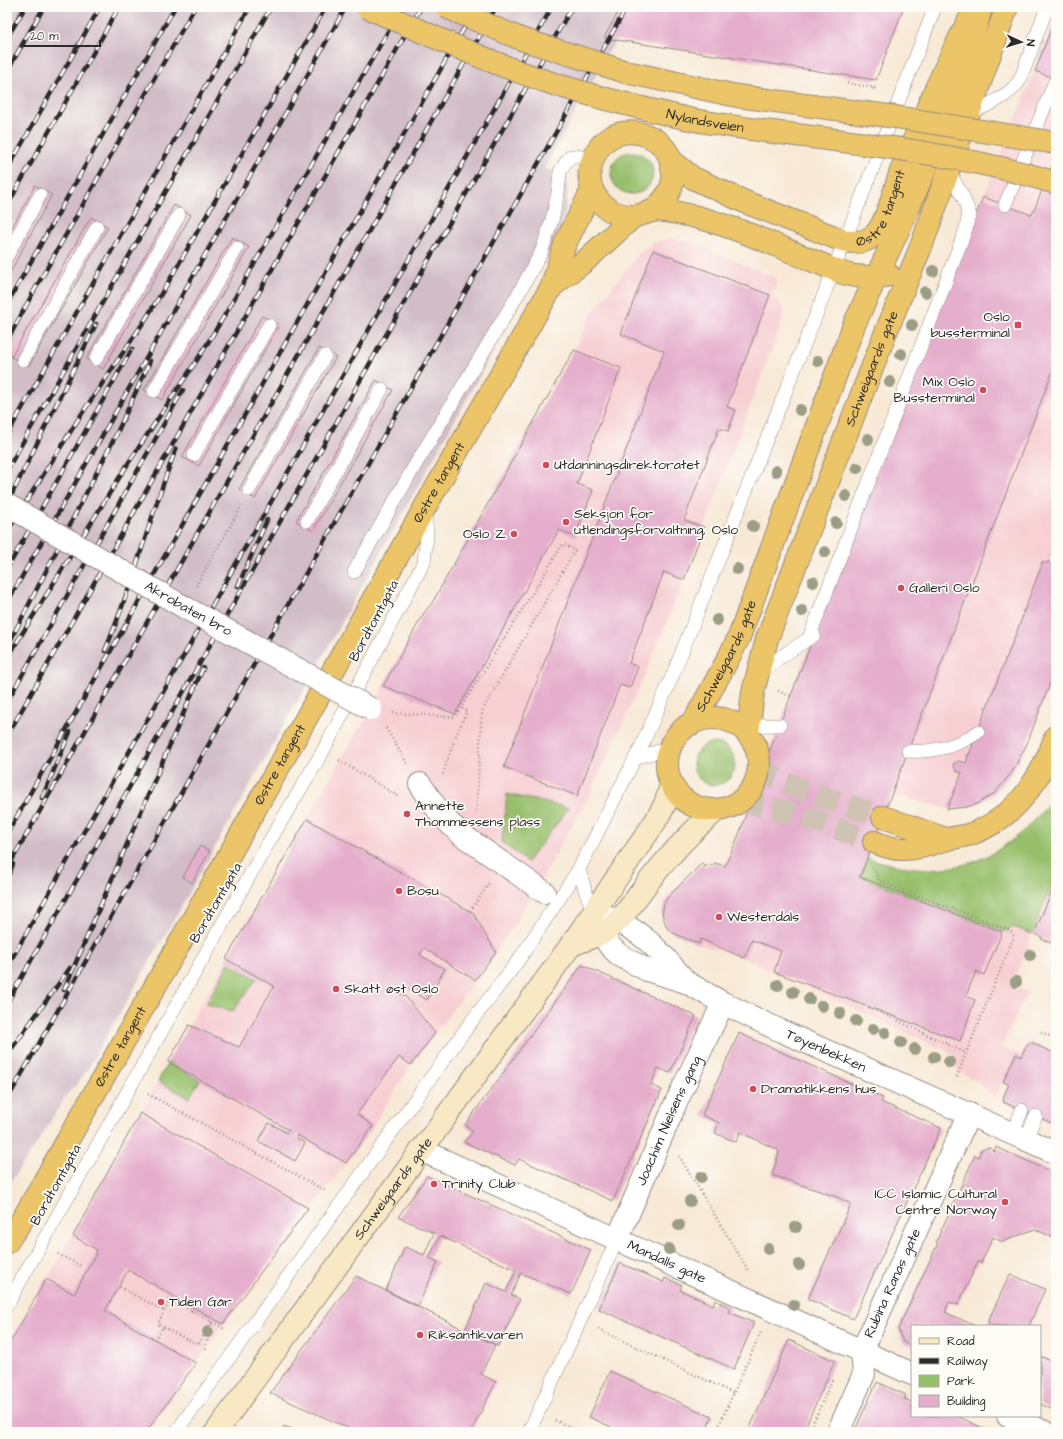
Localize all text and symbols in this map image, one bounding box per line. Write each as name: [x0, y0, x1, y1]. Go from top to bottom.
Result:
scale bar: [24, 22, 100, 48]
north arrow: [1001, 22, 1041, 62]
text: 20 m: [30, 28, 59, 45]
text: N: [1023, 39, 1038, 47]
street label: Nylandsveien: [664, 104, 745, 138]
street label: Østre tangent: [854, 167, 911, 252]
place label: Oslo bussterminal: [931, 307, 1010, 343]
street label: Schweigaards gate: [840, 308, 904, 429]
marker: Oslo bussterminal: [1013, 320, 1023, 330]
place label: Mix Oslo Bussterminal: [894, 372, 975, 408]
marker: Mix Oslo Bussterminal: [978, 385, 988, 395]
street label: Østre tangent: [408, 438, 471, 527]
place label: Utdanningsdirektoratet: [554, 455, 700, 475]
marker: Utdanningsdirektoratet: [541, 460, 551, 470]
place label: Seksjon for utlendingsforvaltning, Oslo: [574, 504, 738, 540]
marker: Seksjon for utlendingsforvaltning, Oslo: [561, 517, 571, 527]
place label: Oslo Z: [463, 524, 506, 544]
marker: Oslo Z: [509, 529, 519, 539]
street label: Akrobaten bro: [141, 576, 236, 641]
street label: Bordtomtgata: [344, 577, 404, 665]
place label: Galleri Oslo: [909, 578, 980, 598]
marker: Galleri Oslo: [896, 583, 906, 593]
street label: Schweigaards gate: [691, 597, 762, 716]
street label: Østre tangent: [249, 720, 311, 809]
place label: Annette Thommessens plass: [415, 796, 540, 832]
marker: Annette Thommessens plass: [402, 809, 412, 819]
street label: Bordtomtgata: [185, 859, 247, 947]
place label: Bosu: [407, 881, 439, 901]
marker: Bosu: [394, 886, 404, 896]
place label: Westerdals: [727, 907, 799, 927]
marker: Westerdals: [714, 912, 724, 922]
place label: Skatt øst Oslo: [344, 979, 438, 999]
marker: Skatt øst Oslo: [331, 984, 341, 994]
street label: Østre tangent: [90, 1002, 152, 1091]
street label: Tøyenbekken: [783, 1024, 869, 1077]
street label: Joachim Nielsens gang: [631, 1053, 707, 1189]
place label: Dramatikkens hus: [761, 1079, 876, 1099]
marker: Dramatikkens hus: [748, 1084, 758, 1094]
street label: Schweigaards gate: [349, 1133, 438, 1244]
street label: Bordtomtgata: [25, 1141, 87, 1229]
place label: Trinity Club: [442, 1174, 516, 1194]
marker: Trinity Club: [429, 1179, 439, 1189]
place label: ICC Islamic Cultural Centre Norway: [874, 1184, 997, 1220]
marker: ICC Islamic Cultural Centre Norway: [1000, 1197, 1010, 1207]
street label: Rubina Ranas gate: [859, 1225, 926, 1341]
street label: Mandalls gate: [624, 1235, 710, 1289]
place label: Tiden Går: [169, 1292, 232, 1312]
marker: Tiden Går: [156, 1297, 166, 1307]
place label: Riksantikvaren: [428, 1325, 523, 1345]
legend: [911, 1325, 1041, 1417]
marker: Riksantikvaren: [415, 1330, 425, 1340]
text: Road: [947, 1333, 975, 1350]
text: Railway: [947, 1353, 988, 1371]
text: Park: [947, 1373, 975, 1390]
text: Building: [947, 1393, 985, 1411]

